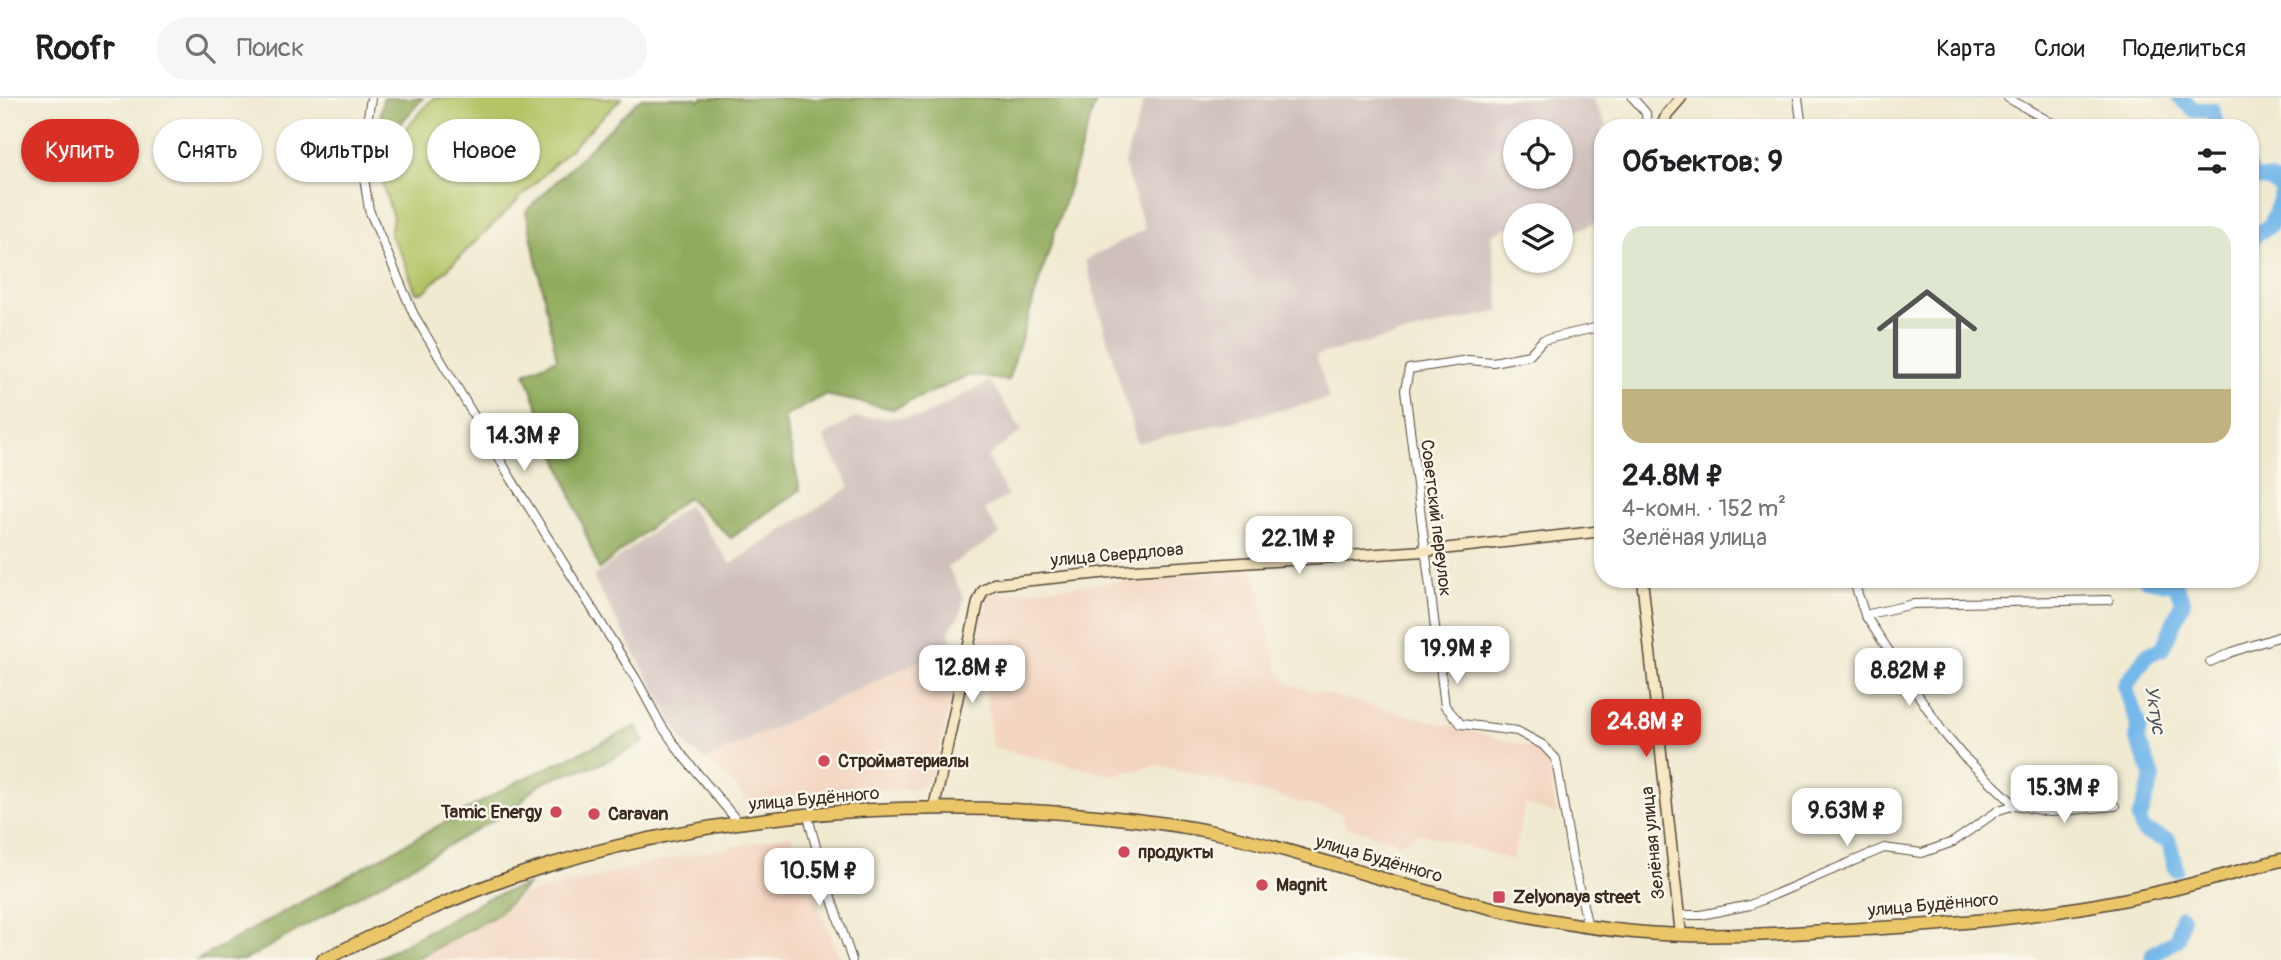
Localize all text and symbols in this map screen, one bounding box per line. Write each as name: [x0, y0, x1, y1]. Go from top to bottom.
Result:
search box: [157, 17, 647, 80]
text: Roofr: [35, 28, 115, 69]
icon: search: [181, 29, 219, 67]
text: Поиск: [237, 32, 305, 64]
text: Карта: [1936, 34, 1996, 63]
text: Слои: [2034, 34, 2085, 63]
text: Поделиться: [2123, 34, 2246, 63]
chip: Купить: [21, 119, 139, 182]
chip: Снять: [153, 119, 262, 182]
chip: Фильтры: [276, 119, 413, 182]
chip: Новое: [427, 119, 540, 182]
map controls: [1503, 119, 1573, 273]
button: locate: [1503, 119, 1573, 189]
icon: filters: [2193, 142, 2231, 180]
text: Объектов: 9: [1622, 143, 1783, 180]
button: layers: [1503, 203, 1573, 273]
icon: home: [1864, 271, 1990, 397]
pin: 14.3M ₽: [459, 414, 589, 473]
text: 14.3M ₽: [486, 421, 562, 450]
street label: Советский переулок: [1415, 438, 1457, 598]
text: 24.8M ₽: [1622, 457, 1724, 494]
text: 4-комн. · 152 m²: [1622, 494, 1786, 523]
pin: 22.1M ₽: [1234, 517, 1364, 576]
text: Зелёная улица: [1622, 523, 1767, 552]
text: 22.1M ₽: [1261, 524, 1337, 553]
street label: улица Свердлова: [1049, 538, 1184, 572]
pin: 19.9M ₽: [1392, 626, 1522, 686]
text: 19.9M ₽: [1420, 634, 1494, 663]
pin: 12.8M ₽: [907, 646, 1037, 705]
pin: 8.82M ₽: [1844, 648, 1974, 708]
text: 12.8M ₽: [935, 653, 1009, 682]
text: 8.82M ₽: [1871, 656, 1947, 685]
water label: Уктус: [2139, 684, 2171, 737]
pin: 24.8M ₽: [1581, 700, 1711, 759]
text: 24.8M ₽: [1607, 707, 1685, 736]
place label: Стройматериалы: [838, 750, 969, 773]
marker: Стройматериалы: [816, 753, 832, 769]
pin: 15.3M ₽: [1999, 766, 2129, 825]
text: 15.3M ₽: [2027, 773, 2101, 802]
street label: улица Будённого: [747, 782, 881, 816]
street label: Зелёная улица: [1636, 785, 1670, 901]
pin: 9.63M ₽: [1782, 788, 1912, 848]
text: 9.63M ₽: [1808, 796, 1886, 825]
place label: Tamic Еnergy: [440, 801, 542, 824]
place label: Caravan: [608, 803, 668, 826]
marker: Tamic Еnergy: [548, 804, 564, 820]
marker: Caravan: [586, 806, 602, 822]
street label: улица Будённого: [1312, 830, 1446, 888]
place label: продукты: [1138, 841, 1214, 864]
marker: продукты: [1116, 844, 1132, 860]
pin: 10.5M ₽: [754, 848, 884, 908]
text: 10.5M ₽: [780, 856, 858, 885]
place label: Magnit: [1276, 874, 1328, 897]
marker: Magnit: [1254, 877, 1270, 893]
place label: Zelyonaya street: [1513, 886, 1641, 909]
street label: улица Будённого: [1866, 888, 2000, 922]
marker: Zelyonaya street: [1491, 889, 1507, 905]

